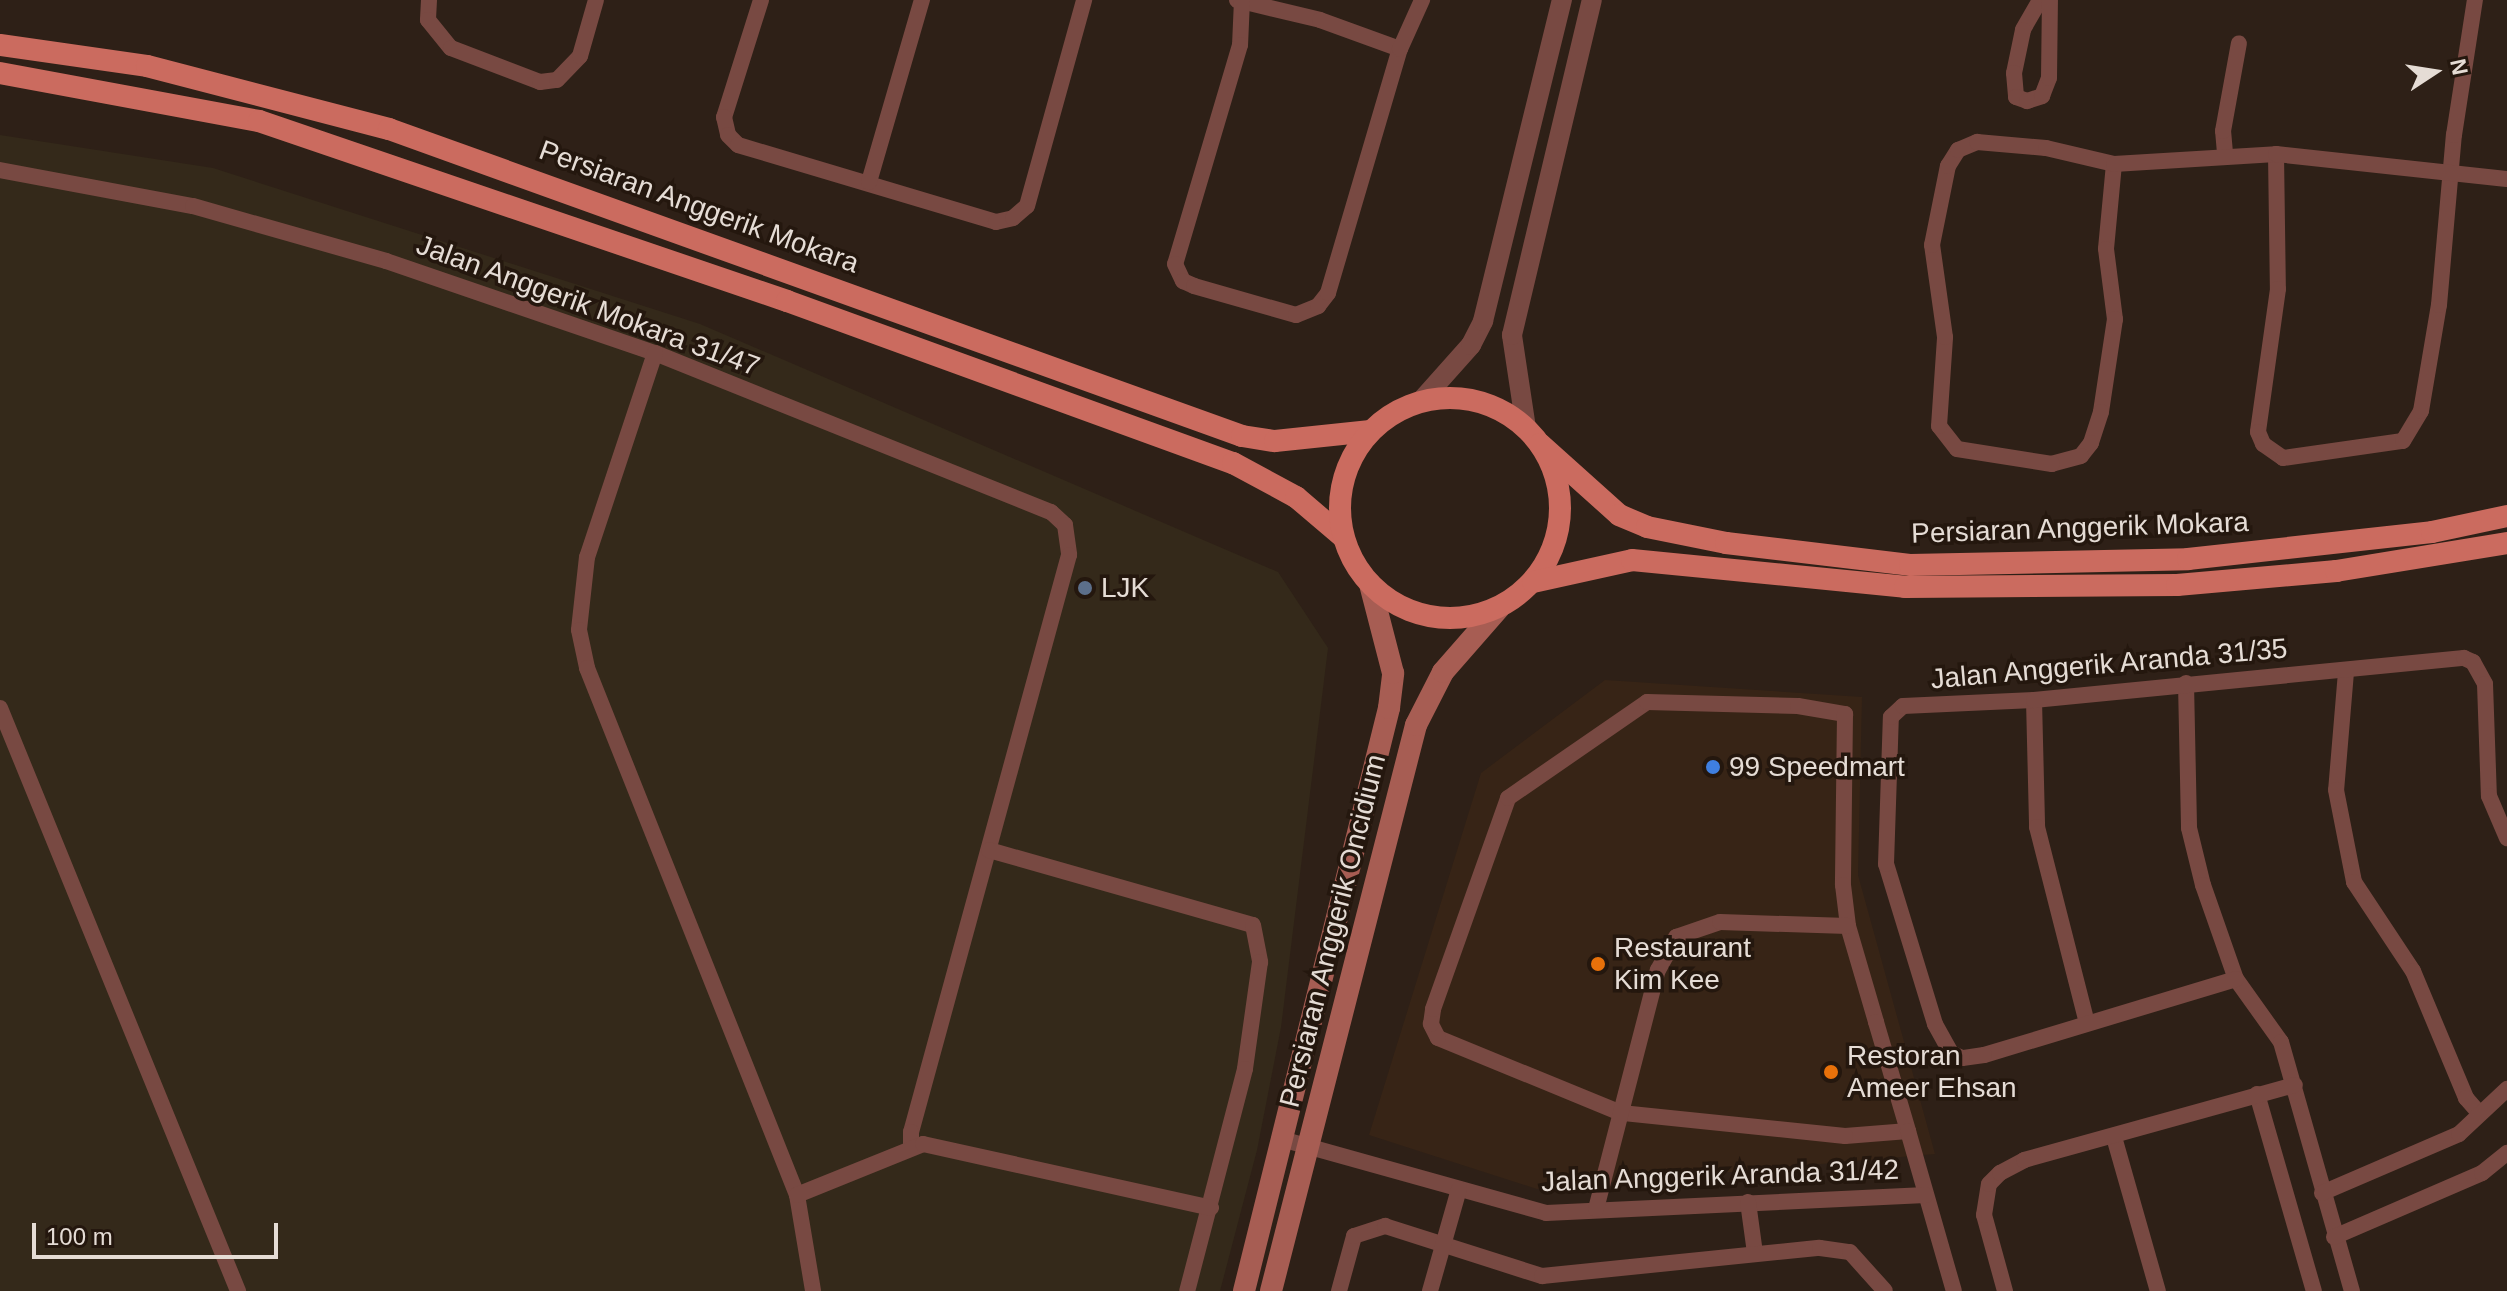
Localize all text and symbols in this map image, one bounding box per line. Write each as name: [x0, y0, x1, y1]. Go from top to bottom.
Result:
north arrow: [2395, 32, 2475, 112]
text: N: [2445, 57, 2473, 77]
street label: Persiaran Anggerik Mokara: [534, 133, 864, 281]
street label: Jalan Anggerik Mokara 31/47: [411, 228, 765, 384]
street label: Persiaran Anggerik Mokara: [1910, 505, 2250, 551]
place label: LJK: [1101, 571, 1149, 605]
marker: LJK: [1076, 579, 1094, 597]
street label: Jalan Anggerik Aranda 31/35: [1928, 632, 2290, 696]
street label: Persiaran Anggerik Oncidium: [1273, 750, 1393, 1112]
place label: 99 Speedmart: [1729, 750, 1905, 784]
marker: 99 Speedmart: [1704, 758, 1722, 776]
place label: Restaurant Kim Kee: [1614, 931, 1751, 997]
marker: Restaurant Kim Kee: [1589, 955, 1607, 973]
place label: Restoran Ameer Ehsan: [1847, 1039, 2017, 1105]
marker: Restoran Ameer Ehsan: [1822, 1063, 1840, 1081]
street label: Jalan Anggerik Aranda 31/42: [1539, 1153, 1901, 1199]
scale bar: [36, 1207, 282, 1257]
text: 100 m: [46, 1223, 113, 1250]

